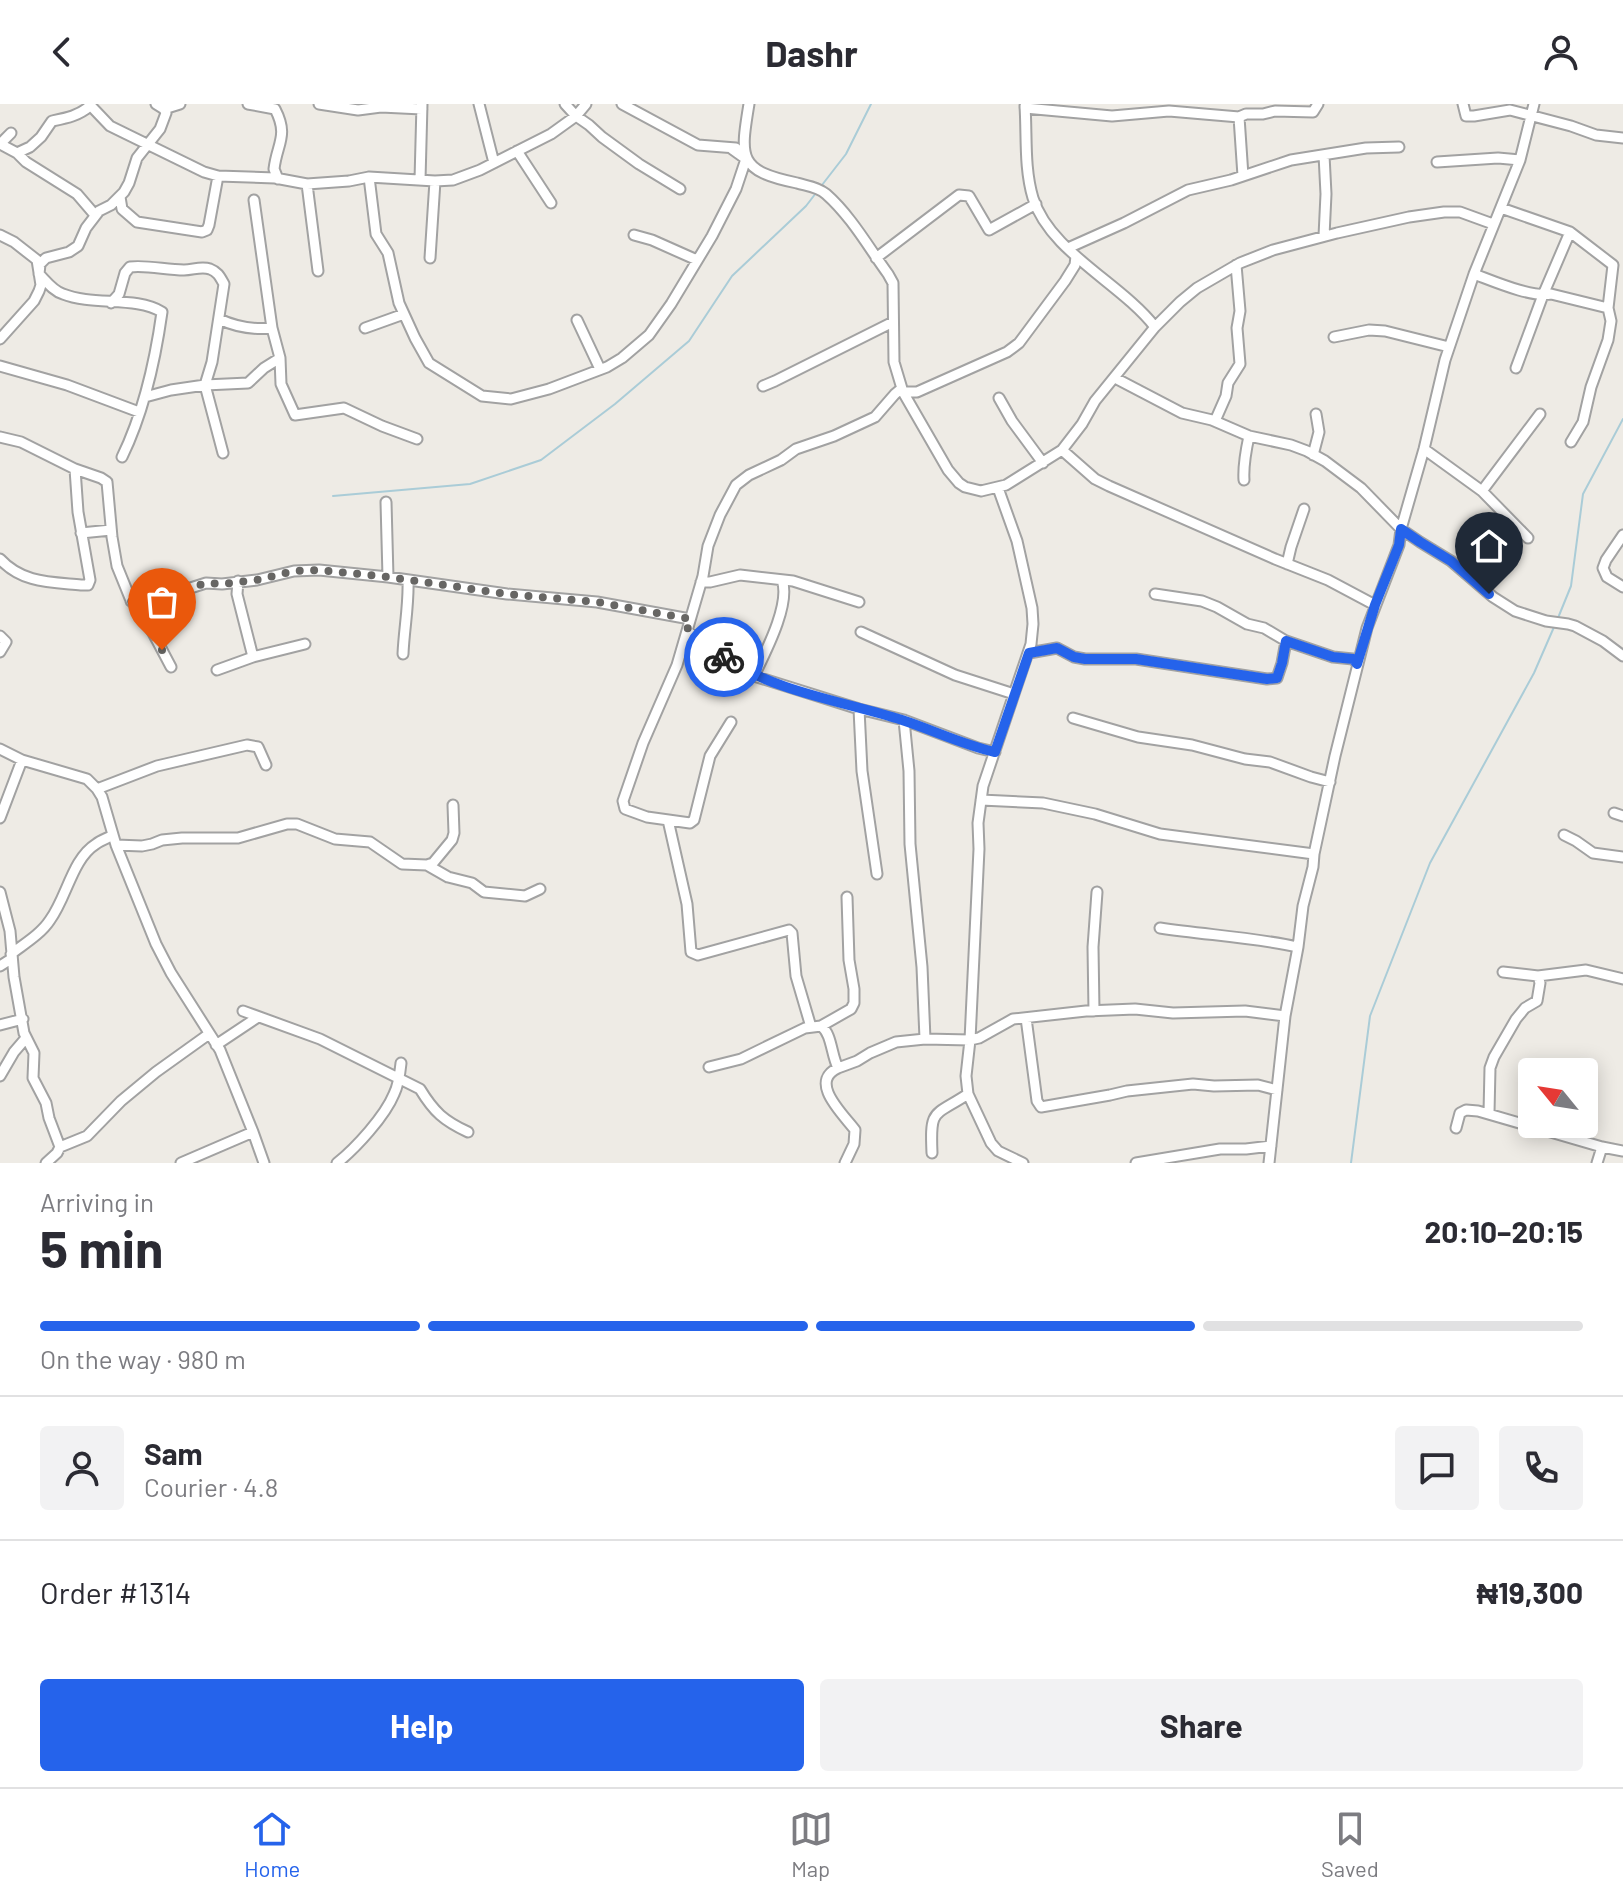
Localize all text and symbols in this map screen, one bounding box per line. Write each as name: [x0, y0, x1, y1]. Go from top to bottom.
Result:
icon: back: [40, 30, 84, 74]
icon: person: [1539, 30, 1583, 74]
text: Dashr: [765, 31, 858, 74]
pin: [1455, 512, 1523, 594]
icon: home: [1467, 524, 1511, 568]
pin: [128, 568, 196, 650]
icon: bag: [140, 580, 184, 624]
courier: [684, 617, 764, 697]
icon: bike: [702, 635, 746, 679]
north arrow: [1518, 1058, 1598, 1138]
map controls: [1518, 1058, 1598, 1138]
text: Arriving in: [40, 1186, 154, 1217]
text: 20:10–20:15: [1425, 1213, 1583, 1249]
text: 5 min: [40, 1216, 164, 1278]
text: On the way · 980 m: [40, 1343, 246, 1374]
button: person: [40, 1426, 124, 1510]
button: chat: [1395, 1426, 1479, 1510]
button: phone: [1499, 1426, 1583, 1510]
text: Sam: [144, 1435, 203, 1471]
text: Courier · 4.8: [144, 1471, 278, 1502]
text: Order #1314: [40, 1574, 191, 1610]
text: ₦19,300: [1476, 1574, 1583, 1610]
button: Help: [40, 1679, 804, 1771]
button: Share: [820, 1679, 1583, 1771]
tab: Home: [244, 1807, 300, 1881]
tab: Map: [789, 1807, 833, 1881]
tab: Saved: [1321, 1807, 1379, 1881]

